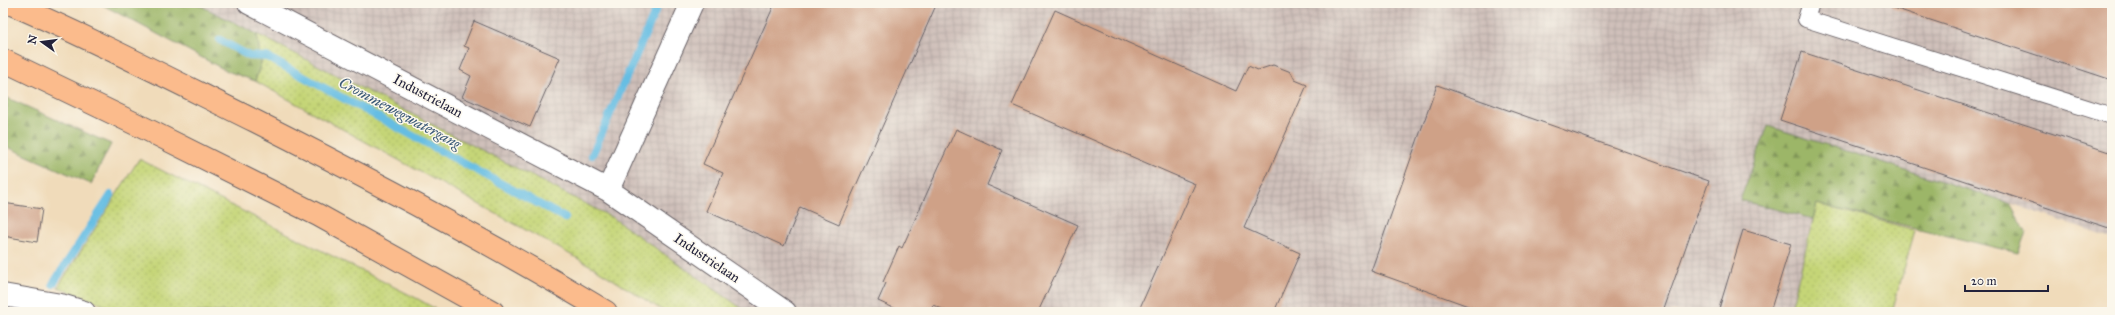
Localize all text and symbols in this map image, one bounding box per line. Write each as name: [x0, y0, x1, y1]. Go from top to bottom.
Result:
north arrow: [22, 22, 62, 62]
text: N: [25, 33, 40, 46]
street label: Industrielaan: [390, 71, 466, 122]
water label: Crommewegwatergang: [336, 73, 465, 153]
street label: Industrielaan: [671, 230, 744, 287]
scale bar: [1965, 267, 2048, 293]
text: 20 m: [1971, 274, 1997, 288]

